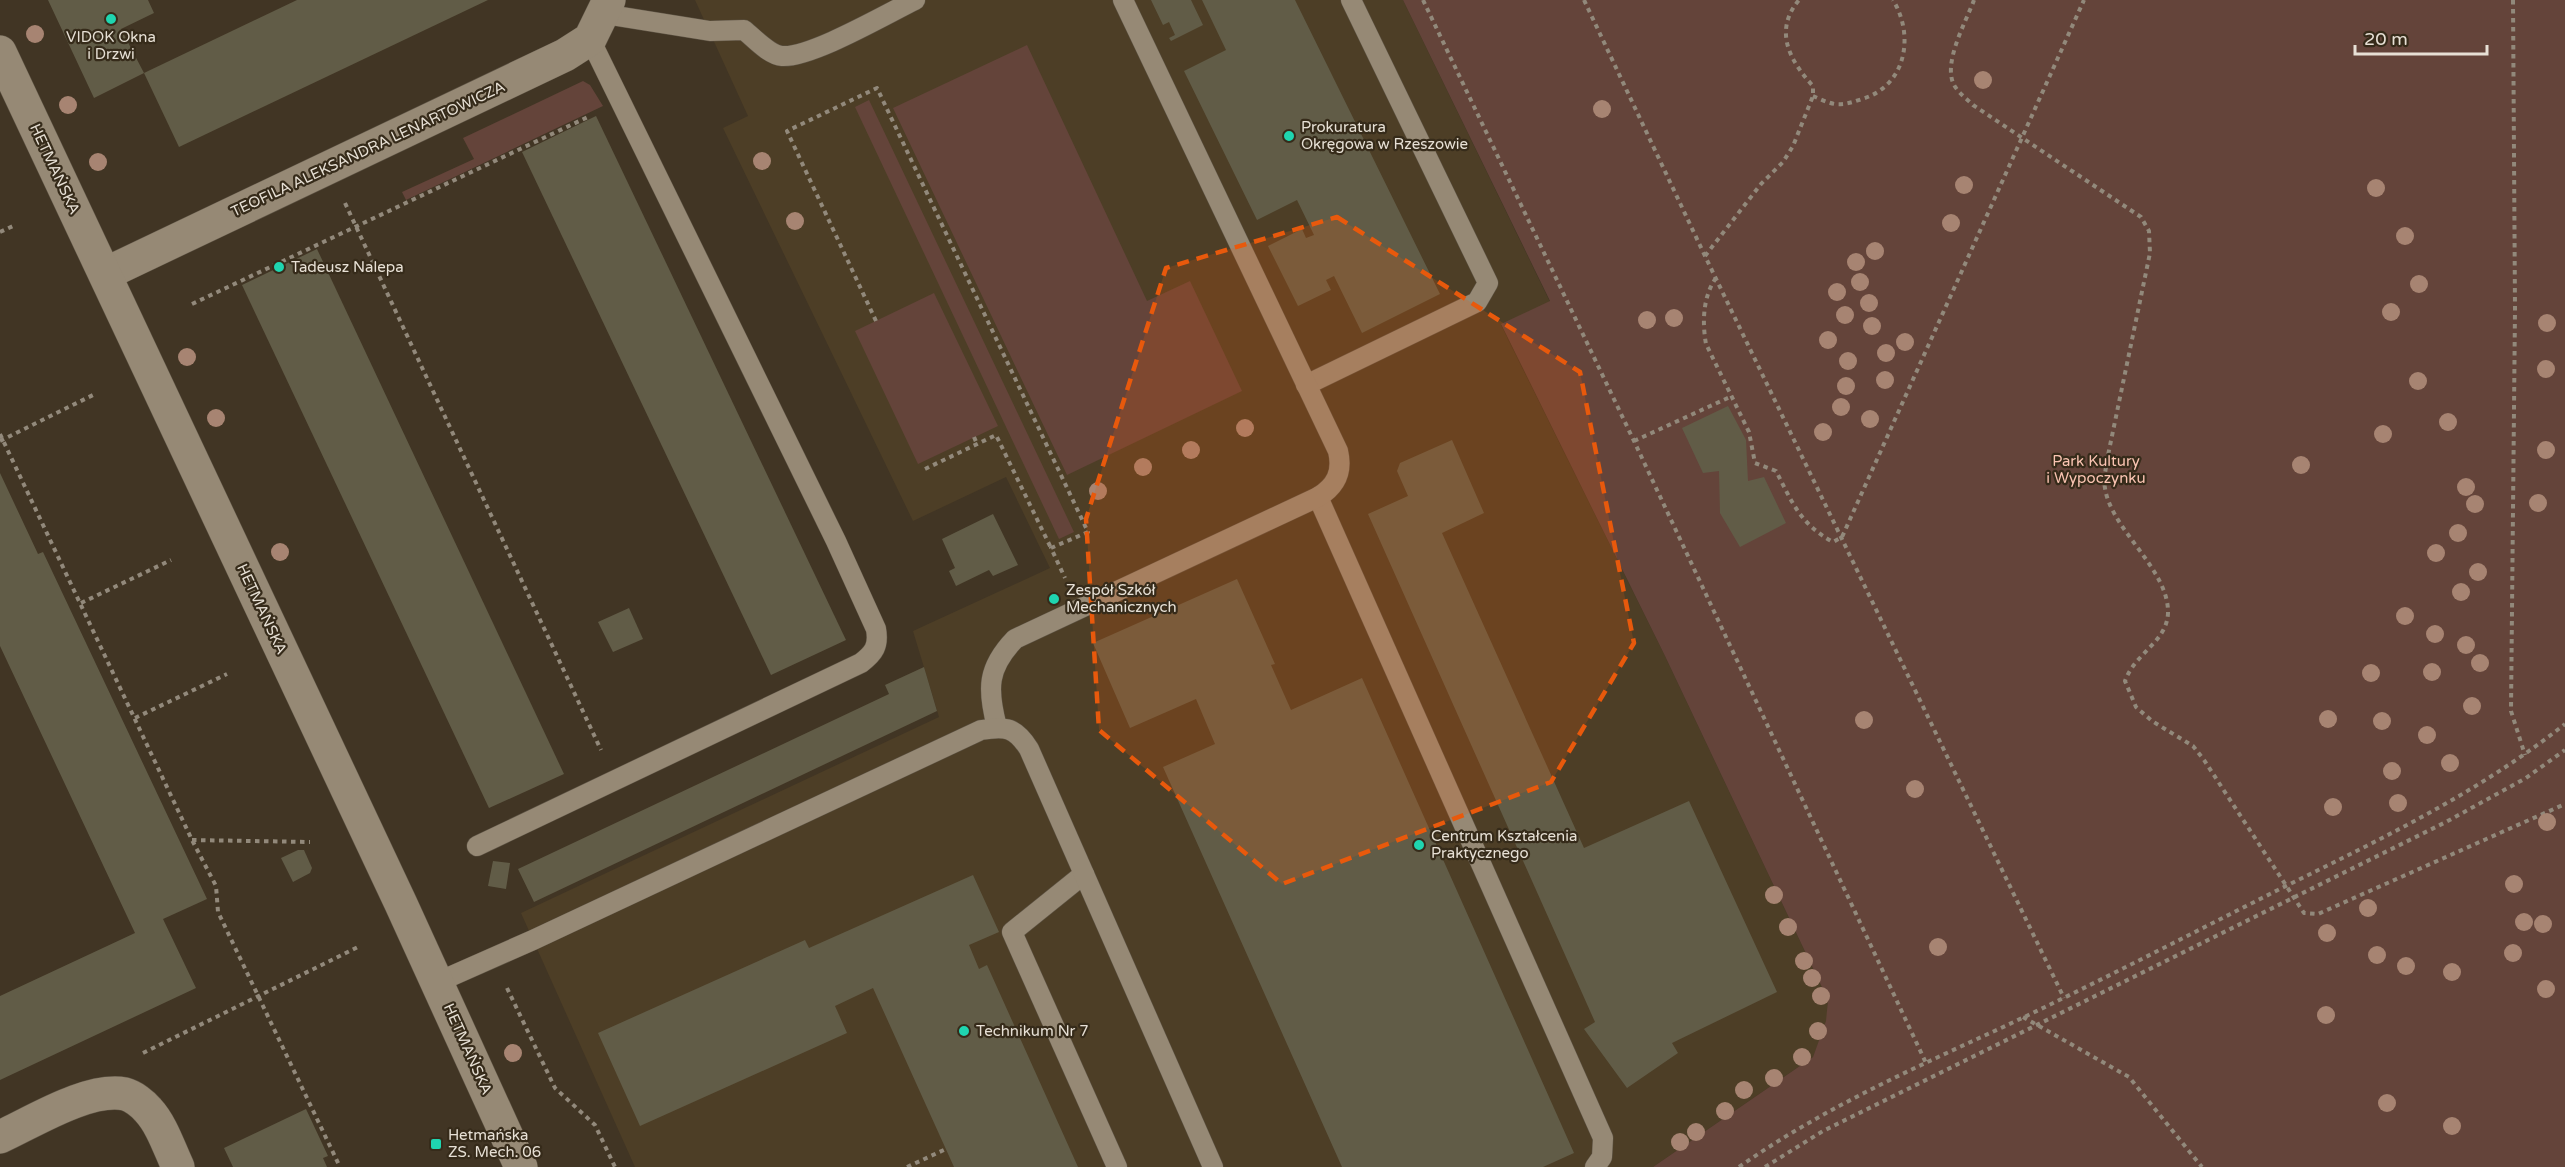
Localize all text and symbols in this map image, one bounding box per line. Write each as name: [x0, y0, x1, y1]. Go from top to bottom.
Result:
marker: VIDOK Okna i Drzwi: [104, 12, 118, 26]
scale bar: [2355, 18, 2487, 56]
place label: VIDOK Okna i Drzwi: [66, 28, 156, 63]
text: 20 m: [2364, 28, 2408, 50]
street label: TEOFILA ALEKSANDRA LENARTOWICZA: [228, 77, 508, 221]
place label: Prokuratura Okręgowa w Rzeszowie: [1301, 118, 1468, 153]
street label: HETMAŃSKA: [26, 121, 84, 217]
marker: Prokuratura Okręgowa w Rzeszowie: [1282, 129, 1296, 143]
place label: Tadeusz Nalepa: [291, 258, 404, 276]
marker: Tadeusz Nalepa: [272, 260, 286, 274]
park label: Park Kultury i Wypoczynku: [2046, 452, 2146, 487]
street label: HETMAŃSKA: [233, 561, 291, 657]
place label: Zespół Szkół Mechanicznych: [1066, 581, 1177, 616]
marker: Zespół Szkół Mechanicznych: [1047, 592, 1061, 606]
place label: Centrum Kształcenia Praktycznego: [1431, 827, 1577, 862]
marker: Centrum Kształcenia Praktycznego: [1412, 838, 1426, 852]
street label: HETMAŃSKA: [440, 1001, 496, 1097]
place label: Technikum Nr 7: [976, 1022, 1089, 1040]
marker: Technikum Nr 7: [957, 1024, 971, 1038]
place label: Hetmańska ZS. Mech. 06: [448, 1126, 541, 1161]
marker: Hetmańska ZS. Mech. 06: [429, 1137, 443, 1151]

